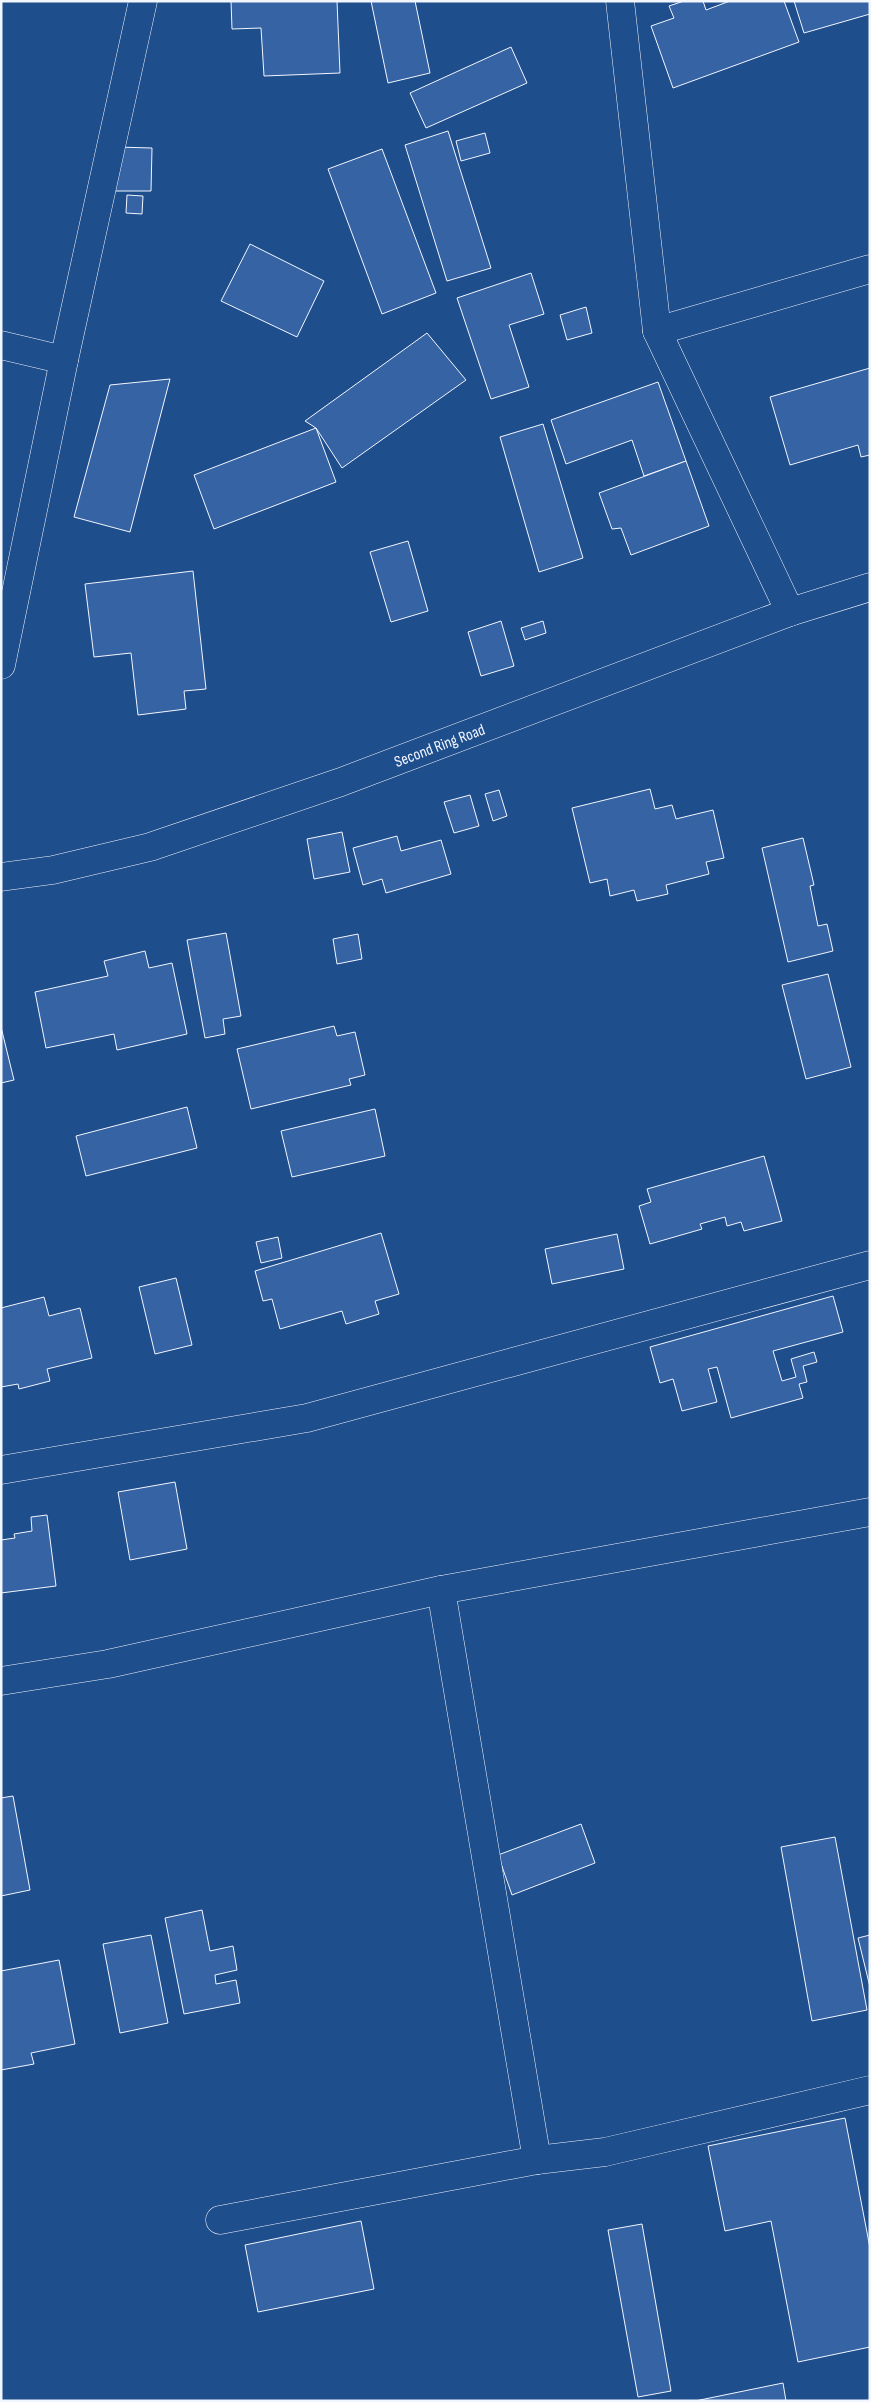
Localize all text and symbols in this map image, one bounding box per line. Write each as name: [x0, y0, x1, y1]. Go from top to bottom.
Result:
street label: Second Ring Road: [392, 720, 488, 772]

